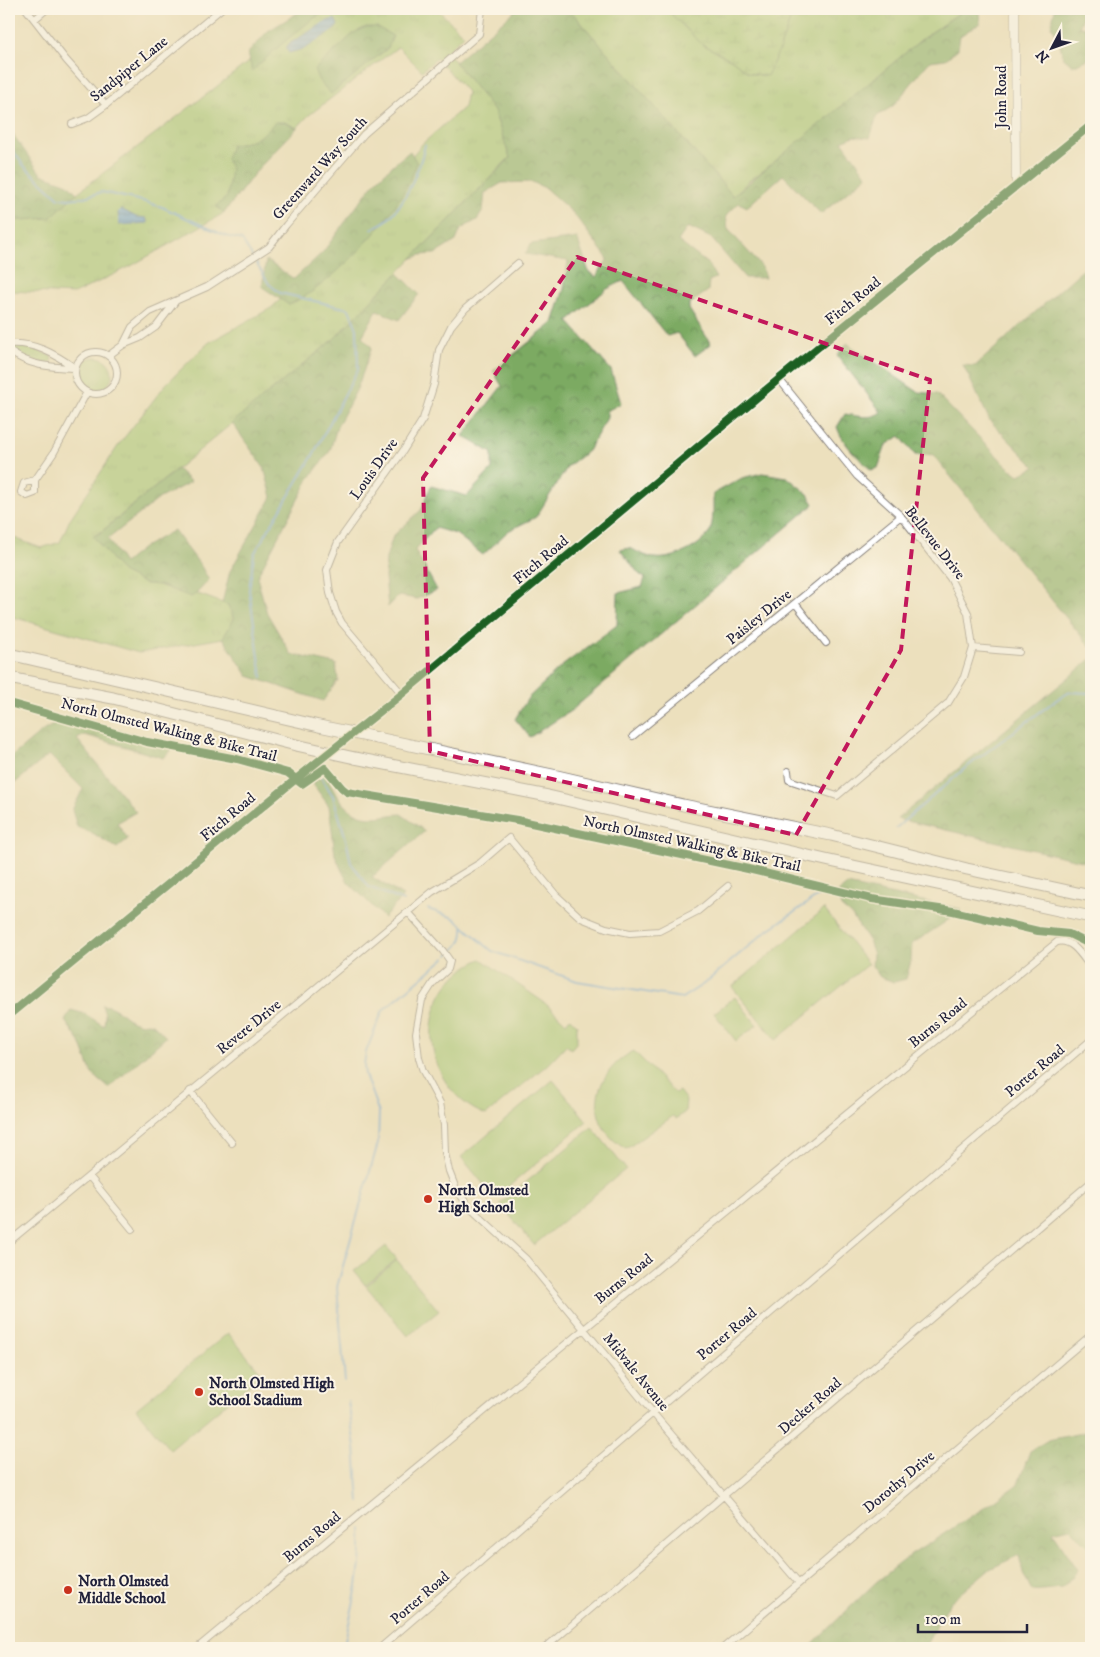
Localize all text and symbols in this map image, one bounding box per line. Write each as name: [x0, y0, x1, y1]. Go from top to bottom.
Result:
north arrow: [1028, 22, 1078, 72]
street label: Sandpiper Lane: [86, 32, 172, 106]
text: N: [1032, 45, 1054, 66]
street label: John Road: [992, 65, 1011, 130]
street label: Greenward Way South: [268, 112, 372, 224]
street label: Fitch Road: [821, 272, 885, 329]
street label: Louis Drive: [346, 435, 402, 503]
street label: Bellevue Drive: [901, 503, 969, 583]
street label: Fitch Road: [509, 531, 573, 589]
street label: Paisley Drive: [723, 585, 795, 649]
street label: North Olmsted Walking & Bike Trail: [59, 694, 279, 766]
street label: Fitch Road: [196, 788, 260, 846]
street label: North Olmsted Walking & Bike Trail: [581, 812, 803, 876]
street label: Burns Road: [905, 993, 971, 1052]
street label: Revere Drive: [213, 995, 285, 1059]
street label: Porter Road: [1001, 1040, 1069, 1101]
place label: North Olmsted High School: [438, 1181, 529, 1217]
marker: North Olmsted High School: [422, 1193, 434, 1205]
street label: Burns Road: [591, 1249, 657, 1308]
street label: Porter Road: [693, 1303, 761, 1364]
street label: Midvale Avenue: [599, 1329, 673, 1415]
street label: Decker Road: [775, 1373, 846, 1439]
place label: North Olmsted High School Stadium: [209, 1374, 334, 1410]
marker: North Olmsted High School Stadium: [193, 1386, 205, 1398]
street label: Dorothy Drive: [859, 1447, 939, 1517]
street label: Burns Road: [279, 1507, 345, 1567]
street label: Porter Road: [387, 1567, 454, 1629]
place label: North Olmsted Middle School: [78, 1572, 169, 1608]
marker: North Olmsted Middle School: [62, 1584, 74, 1596]
scale bar: [918, 1602, 1026, 1634]
text: 100 m: [925, 1610, 961, 1629]

